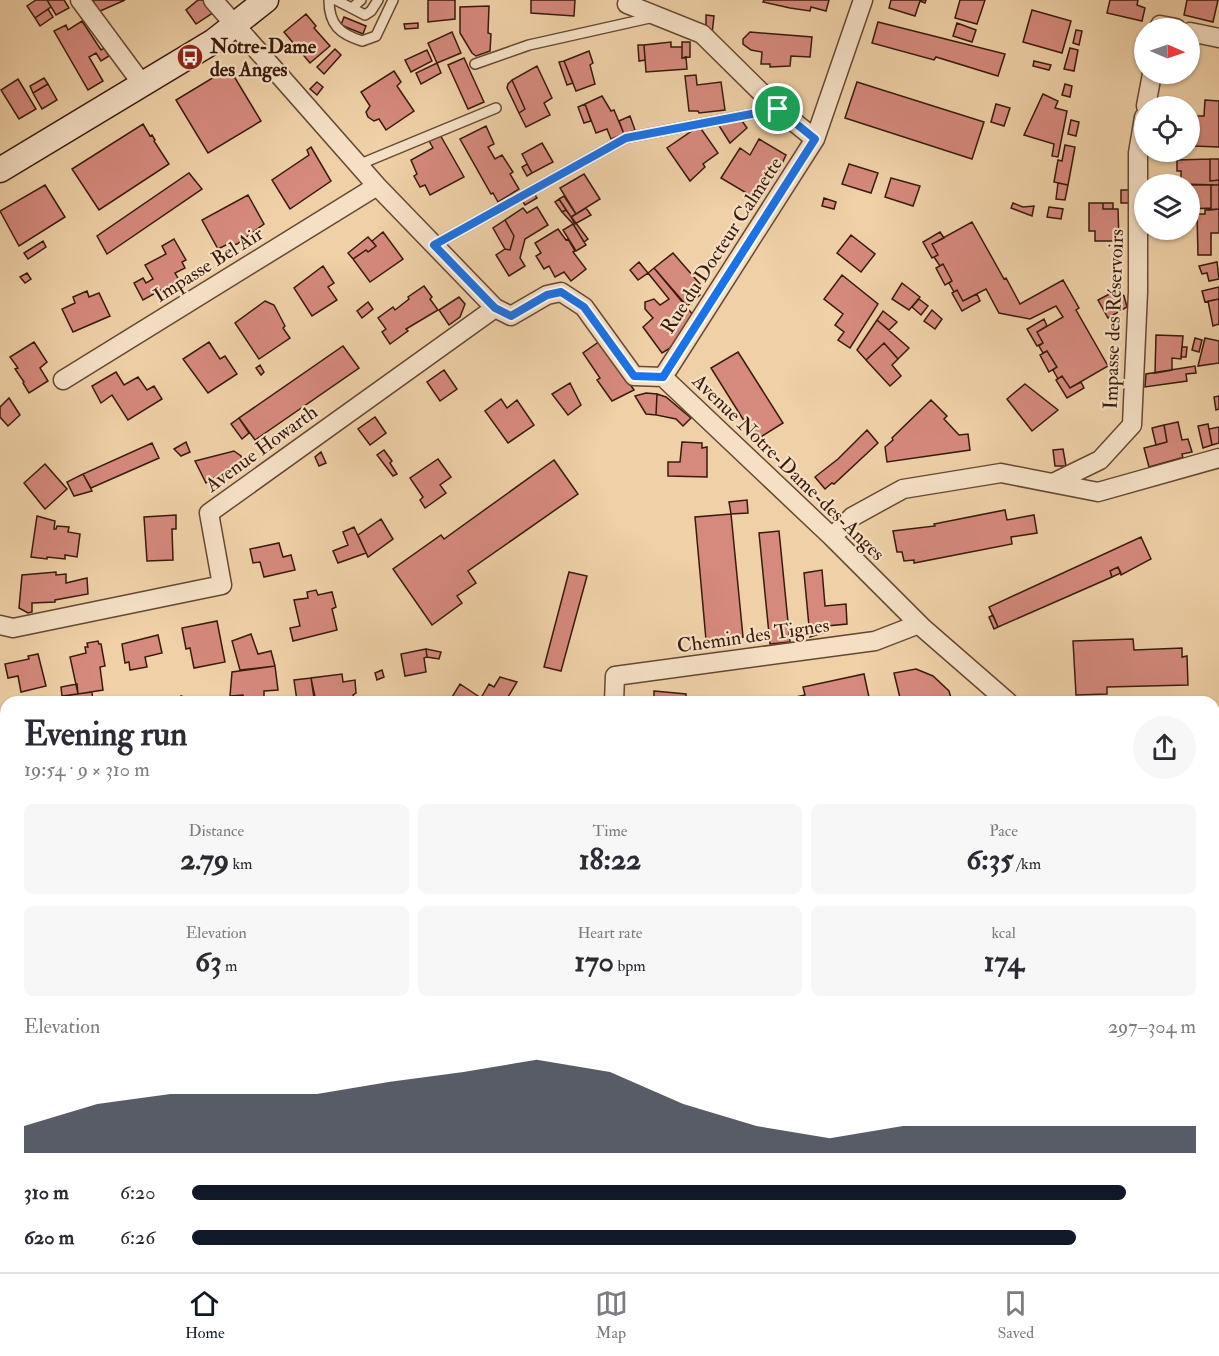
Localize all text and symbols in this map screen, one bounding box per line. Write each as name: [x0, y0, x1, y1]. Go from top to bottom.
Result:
north arrow: [1134, 18, 1200, 84]
map controls: [1134, 18, 1200, 240]
place label: Notre-Dame des Anges: [209, 34, 317, 83]
bus stop icon: Notre-Dame des Anges: [175, 42, 205, 72]
pin: [752, 83, 803, 134]
icon: arrive: [761, 92, 794, 125]
button: locate: [1134, 96, 1200, 162]
street label: Rue du Docteur Calmette: [655, 152, 788, 338]
button: layers: [1134, 174, 1200, 240]
street label: Impasse Bel Air: [149, 221, 269, 309]
street label: Impasse des Réservoirs: [1098, 228, 1130, 410]
street label: Avenue Notre-Dame-des-Anges: [686, 368, 890, 566]
street label: Avenue Howarth: [199, 399, 323, 498]
street label: Chemin des Tignes: [675, 612, 831, 659]
text: Evening run: [24, 714, 187, 755]
button: share: [1133, 716, 1196, 779]
text: 19:54 · 9 × 310 m: [24, 757, 150, 782]
text: Distance: [188, 821, 244, 841]
text: Time: [593, 821, 627, 841]
text: Pace: [989, 821, 1018, 841]
text: 2.79: [180, 841, 229, 878]
text: 18:22: [579, 841, 641, 878]
text: 6:35: [966, 841, 1014, 878]
text: km: [229, 854, 253, 874]
text: /km: [1014, 854, 1041, 874]
text: Elevation: [186, 923, 247, 943]
text: Heart rate: [577, 923, 643, 943]
text: kcal: [991, 923, 1016, 943]
text: 63: [195, 943, 222, 980]
text: 170: [574, 943, 614, 980]
text: 174: [984, 943, 1024, 980]
text: m: [222, 956, 238, 976]
text: bpm: [614, 956, 646, 976]
text: Elevation: [24, 1014, 100, 1039]
text: 297–304 m: [1108, 1014, 1196, 1039]
text: 310 m: [24, 1180, 69, 1205]
text: 6:20: [120, 1180, 155, 1205]
text: 620 m: [24, 1225, 74, 1250]
text: 6:26: [120, 1225, 155, 1250]
tab: Home: [185, 1287, 225, 1343]
tab: Map: [595, 1287, 628, 1343]
tab: Saved: [997, 1287, 1034, 1343]

